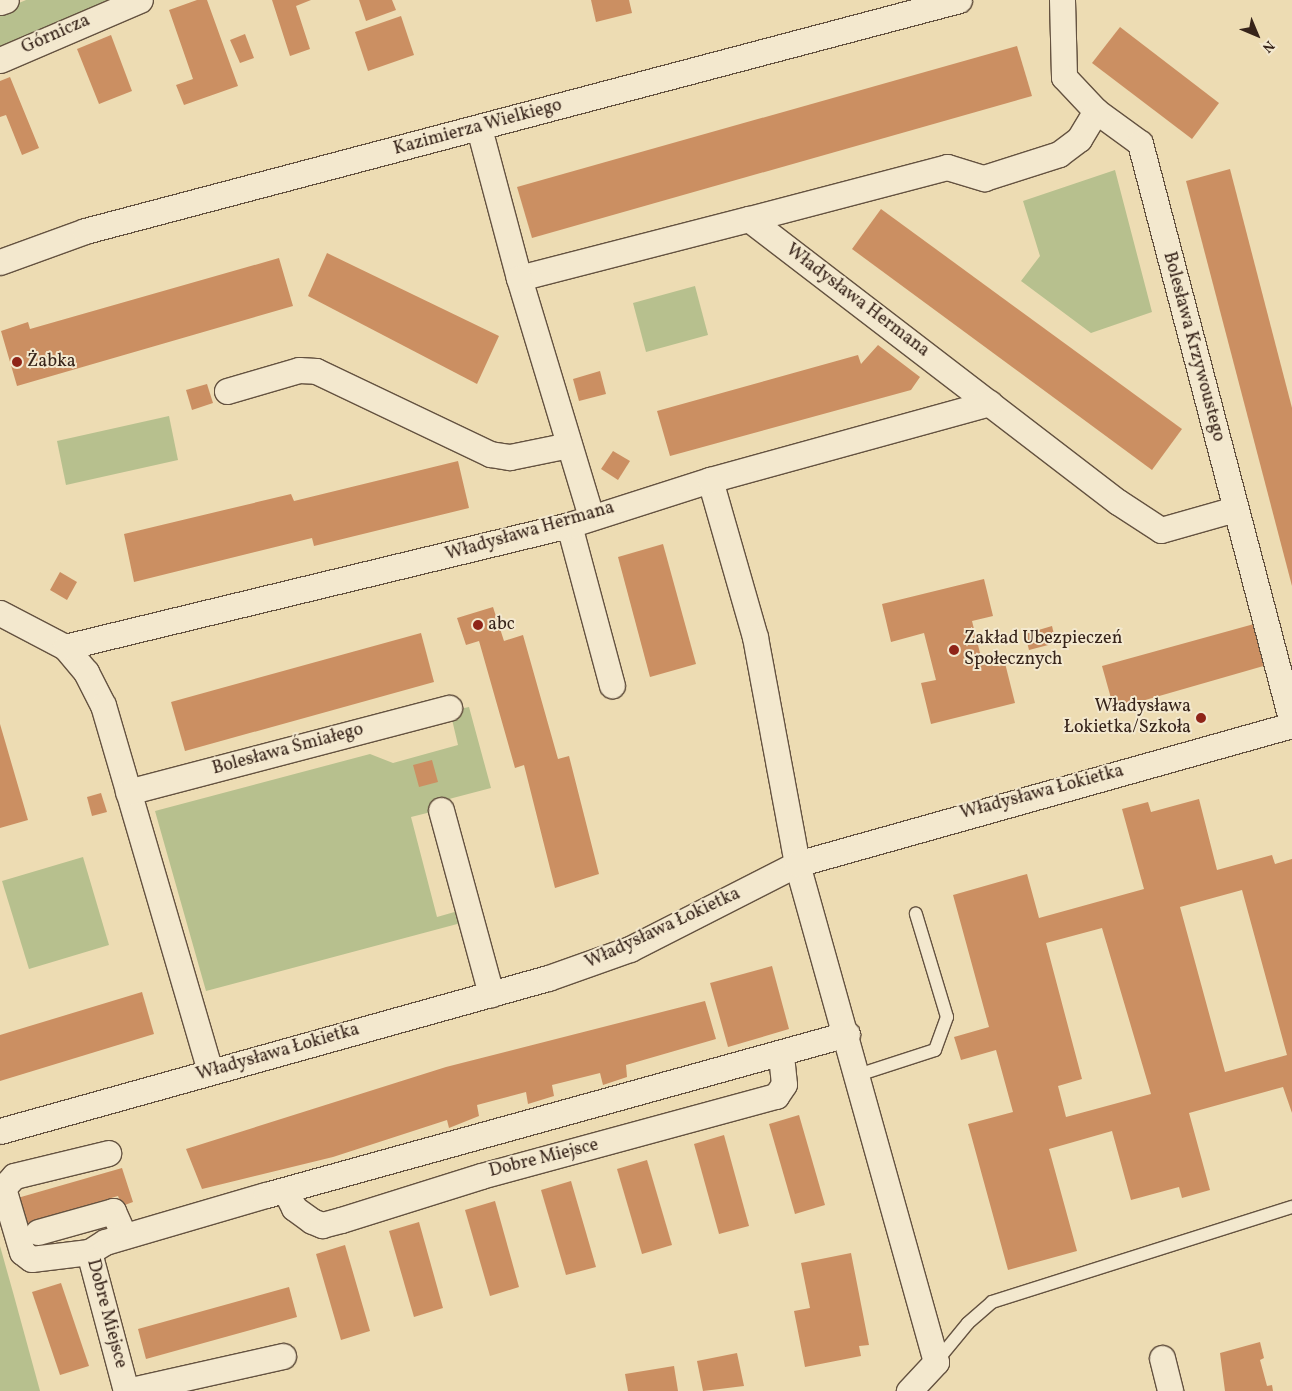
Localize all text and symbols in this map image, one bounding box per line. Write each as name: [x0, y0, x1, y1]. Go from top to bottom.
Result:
street label: Górnicza: [19, 10, 93, 60]
north arrow: [1232, 10, 1282, 60]
text: N: [1258, 36, 1278, 56]
street label: Kazimierza Wielkiego: [391, 95, 565, 161]
street label: Władysława Hermana: [781, 240, 933, 362]
street label: Bolesława Krzywoustego: [1157, 250, 1229, 444]
place label: Żabka: [27, 351, 76, 373]
marker: Żabka: [11, 356, 23, 368]
street label: Władysława Hermana: [443, 498, 617, 566]
place label: abc: [488, 614, 515, 636]
marker: abc: [472, 619, 484, 631]
place label: Zakład Ubezpieczeń Społecznych: [964, 629, 1122, 672]
marker: Zakład Ubezpieczeń Społecznych: [948, 644, 960, 656]
place label: Władysława Łokietka/Szkoła: [1064, 697, 1191, 740]
marker: Władysława Łokietka/Szkoła: [1195, 712, 1207, 724]
street label: Bolesława Śmiałego: [210, 719, 366, 781]
street label: Władysława Łokietka: [958, 761, 1126, 825]
street label: Władysława Łokietka: [582, 884, 744, 974]
street label: Władysława Łokietka: [194, 1019, 362, 1087]
street label: Dobre Miejsce: [487, 1135, 601, 1183]
street label: Dobre Miejsce: [81, 1257, 131, 1371]

